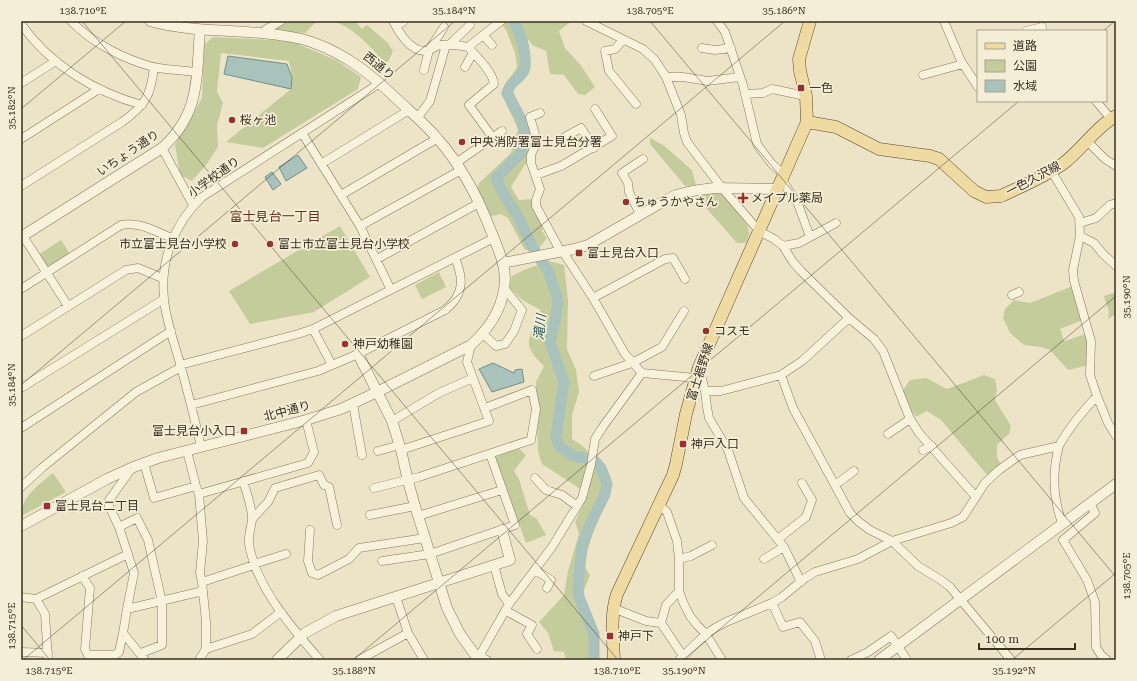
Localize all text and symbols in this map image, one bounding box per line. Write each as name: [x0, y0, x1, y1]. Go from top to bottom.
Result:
text: 138.710°E: [59, 5, 107, 16]
text: 35.184°N: [432, 5, 476, 16]
text: 138.705°E: [626, 5, 674, 16]
text: 35.186°N: [762, 5, 806, 16]
legend: [977, 30, 1107, 102]
text: 道路: [1013, 39, 1037, 53]
street label: 西通り: [361, 49, 397, 83]
text: 公園: [1013, 59, 1037, 73]
text: 水域: [1013, 79, 1037, 93]
place label: 一色: [809, 81, 833, 95]
marker: 一色: [796, 83, 806, 93]
text: 35.182°N: [6, 86, 17, 130]
place label: 桜ヶ池: [240, 113, 276, 127]
marker: 桜ヶ池: [227, 115, 237, 125]
street label: いちょう通り: [94, 127, 162, 179]
place label: 中央消防署富士見台分署: [470, 135, 602, 149]
marker: 中央消防署富士見台分署: [457, 137, 467, 147]
street label: 小学校通り: [186, 154, 242, 200]
street label: 一色久沢線: [1003, 159, 1063, 199]
place label: メイプル薬局: [751, 191, 823, 205]
marker: メイプル薬局: [738, 193, 748, 203]
place label: ちゅうかやさん: [634, 195, 718, 209]
marker: ちゅうかやさん: [621, 197, 631, 207]
district label: 富士見台一丁目: [229, 209, 321, 224]
place label: 市立富士見台小学校: [119, 237, 227, 251]
place label: 富士市立富士見台小学校: [278, 237, 410, 251]
marker: 市立富士見台小学校: [230, 239, 240, 249]
marker: 富士市立富士見台小学校: [265, 239, 275, 249]
place label: 富士見台入口: [587, 246, 659, 260]
marker: 富士見台入口: [574, 248, 584, 258]
text: 35.190°N: [1121, 275, 1132, 319]
water label: 滝川: [531, 311, 549, 341]
place label: コスモ: [714, 324, 750, 338]
marker: コスモ: [701, 326, 711, 336]
place label: 神戸幼稚園: [353, 337, 413, 351]
marker: 神戸幼稚園: [340, 339, 350, 349]
street label: 富士裾野線: [684, 341, 716, 403]
text: 35.184°N: [6, 363, 17, 407]
street label: 北中通り: [262, 398, 312, 424]
place label: 富士見台小入口: [152, 424, 236, 438]
marker: 富士見台小入口: [239, 426, 249, 436]
place label: 神戸入口: [691, 437, 739, 451]
marker: 神戸入口: [678, 439, 688, 449]
place label: 富士見台二丁目: [55, 499, 139, 513]
marker: 富士見台二丁目: [42, 501, 52, 511]
text: 138.705°E: [1121, 552, 1132, 600]
text: 138.715°E: [6, 602, 17, 650]
scale bar: [979, 625, 1075, 651]
place label: 神戸下: [618, 629, 654, 643]
marker: 神戸下: [605, 631, 615, 641]
text: 100 m: [985, 632, 1019, 646]
text: 138.715°E: [25, 665, 73, 676]
text: 35.188°N: [332, 665, 376, 676]
text: 138.710°E: [593, 665, 641, 676]
text: 35.190°N: [662, 665, 706, 676]
text: 35.192°N: [992, 665, 1036, 676]

